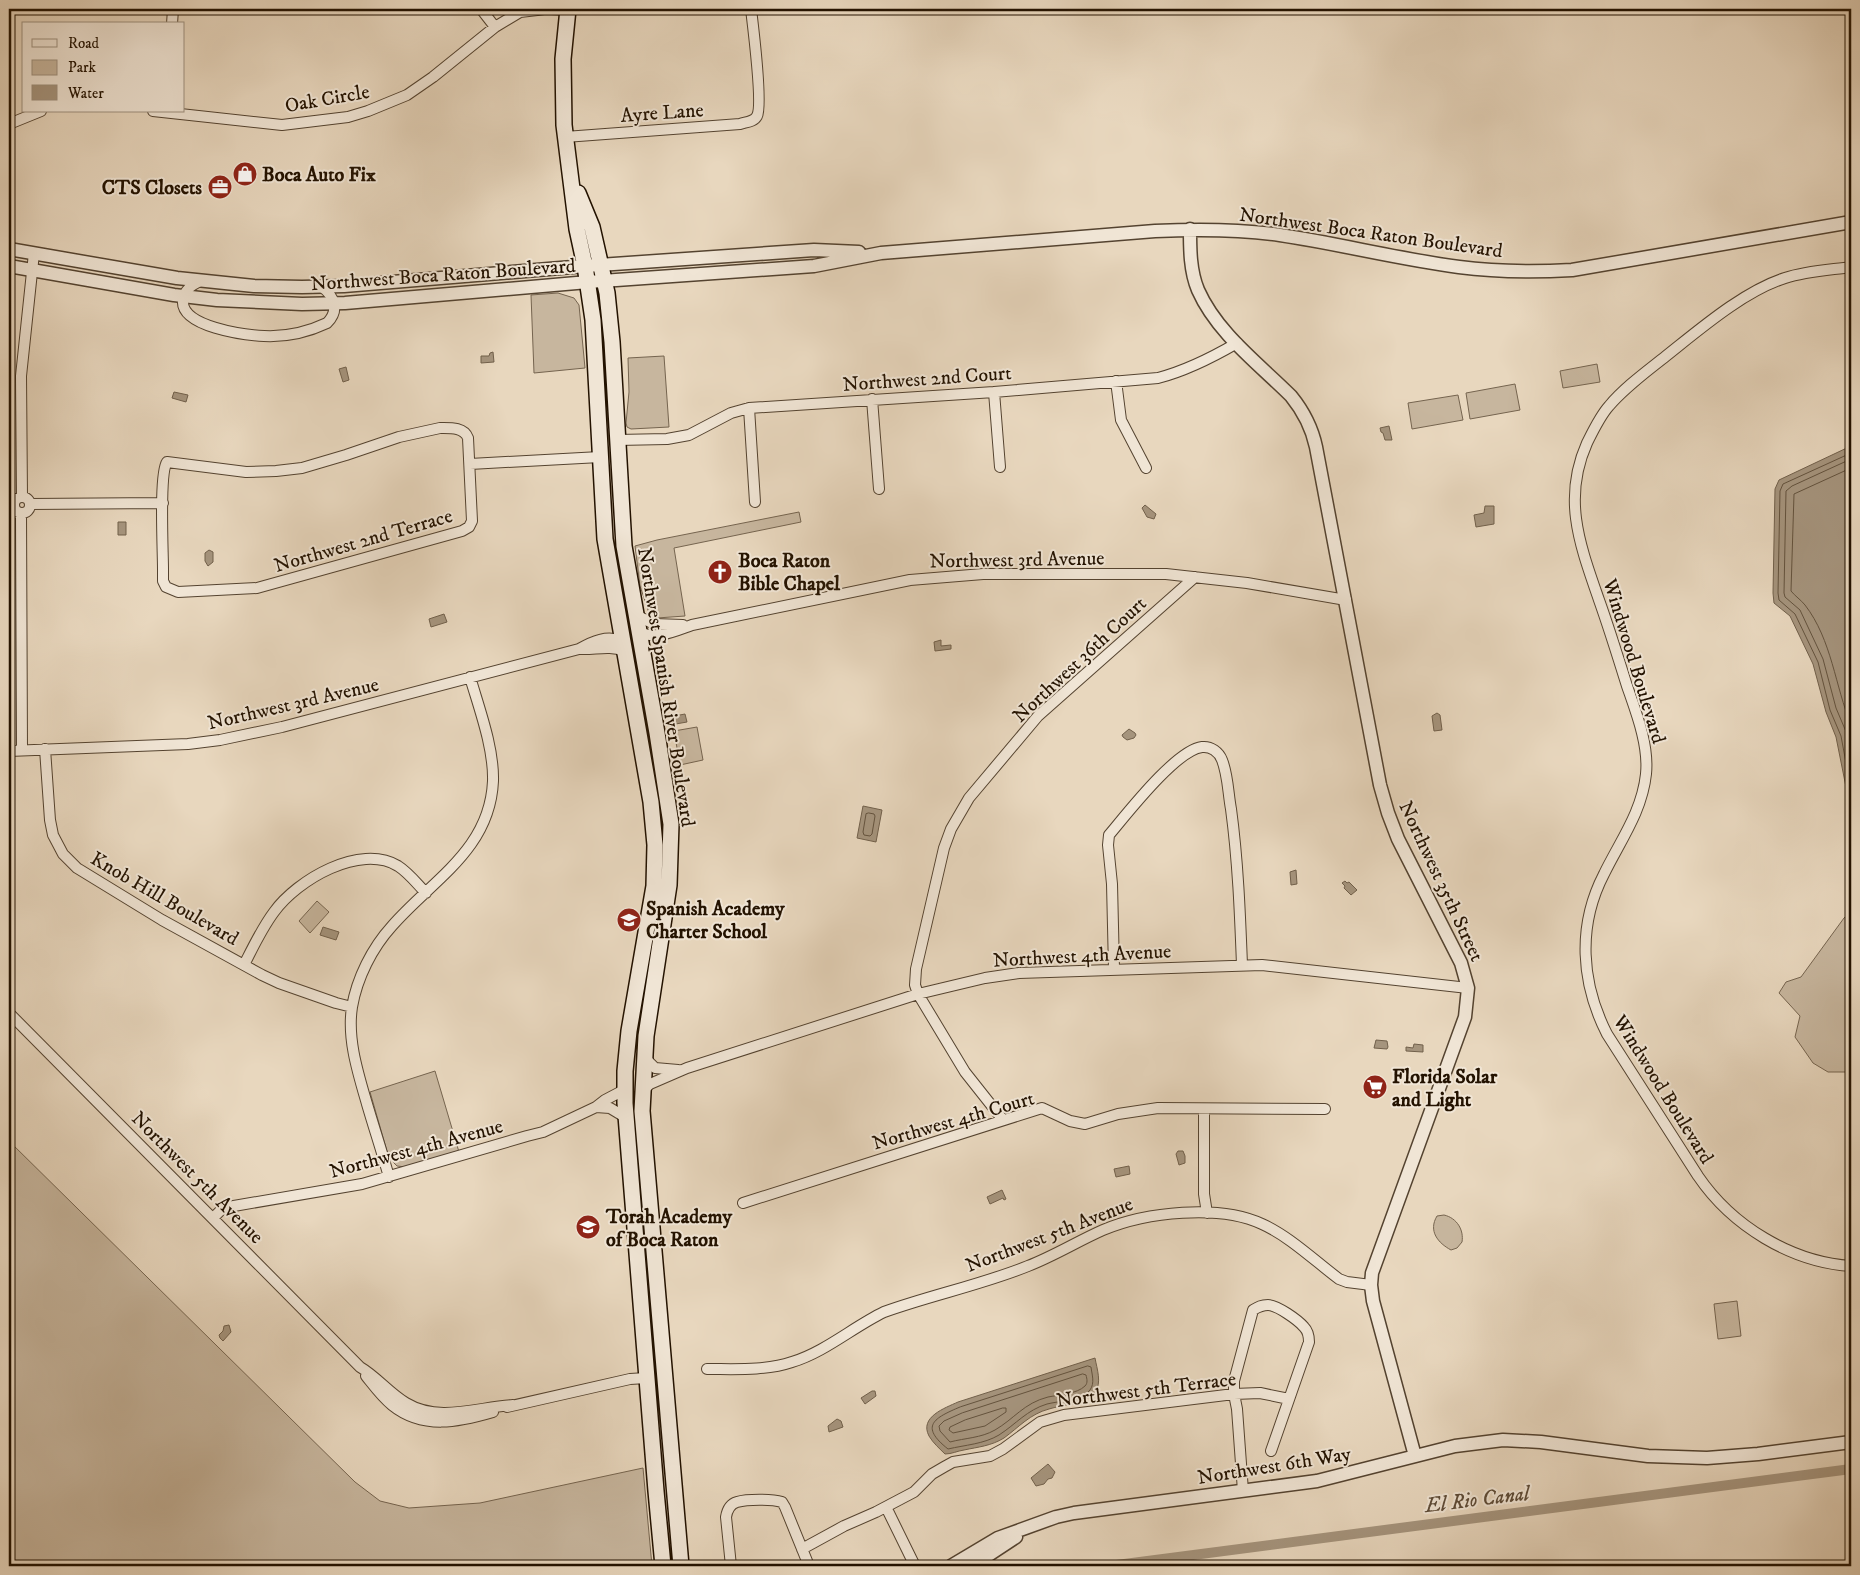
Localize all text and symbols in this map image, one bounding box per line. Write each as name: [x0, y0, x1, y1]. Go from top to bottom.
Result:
legend: [22, 22, 185, 112]
text: Road: [68, 34, 100, 53]
text: Park: [68, 58, 97, 77]
street label: Oak Circle: [283, 80, 372, 119]
text: Water: [67, 84, 104, 103]
street label: Ayre Lane: [620, 98, 705, 129]
shop icon: Boca Auto Fix: [232, 161, 258, 187]
place label: Boca Auto Fix: [262, 163, 376, 188]
office icon: CTS Closets: [207, 174, 233, 200]
place label: CTS Closets: [102, 176, 202, 201]
street label: Northwest Boca Raton Boulevard: [1238, 203, 1504, 264]
street label: Northwest Boca Raton Boulevard: [310, 254, 576, 297]
street label: Northwest 2nd Court: [842, 361, 1012, 398]
street label: Northwest 2nd Terrace: [271, 504, 456, 579]
street label: Northwest Spanish River Boulevard: [631, 546, 700, 829]
street label: Northwest 3rd Avenue: [929, 546, 1105, 575]
place label: Boca Raton Bible Chapel: [738, 549, 841, 597]
church icon: Boca Raton Bible Chapel: [707, 559, 733, 585]
street label: Windwood Boulevard: [1596, 575, 1671, 747]
street label: Northwest 36th Court: [1008, 592, 1152, 729]
street label: Northwest 3rd Avenue: [205, 673, 381, 736]
street label: Northwest 35th Street: [1393, 797, 1489, 966]
street label: Knob Hill Boulevard: [86, 847, 243, 952]
place label: Spanish Academy Charter School: [646, 897, 785, 945]
school or university icon: Spanish Academy Charter School: [616, 907, 642, 933]
street label: Northwest 4th Avenue: [992, 939, 1172, 974]
street label: Windwood Boulevard: [1606, 1010, 1719, 1169]
place label: Florida Solar and Light: [1392, 1065, 1498, 1113]
supermarket icon: Florida Solar and Light: [1362, 1074, 1388, 1100]
street label: Northwest 4th Court: [869, 1086, 1037, 1157]
street label: Northwest 5th Avenue: [125, 1107, 268, 1250]
street label: Northwest 4th Avenue: [327, 1114, 506, 1185]
street label: Northwest 5th Avenue: [962, 1192, 1137, 1279]
place label: Torah Academy of Boca Raton: [605, 1205, 732, 1253]
school or university icon: Torah Academy of Boca Raton: [575, 1214, 601, 1240]
street label: Northwest 5th Terrace: [1055, 1367, 1238, 1414]
street label: Northwest 6th Way: [1196, 1442, 1353, 1491]
water label: El Rio Canal: [1422, 1480, 1533, 1519]

